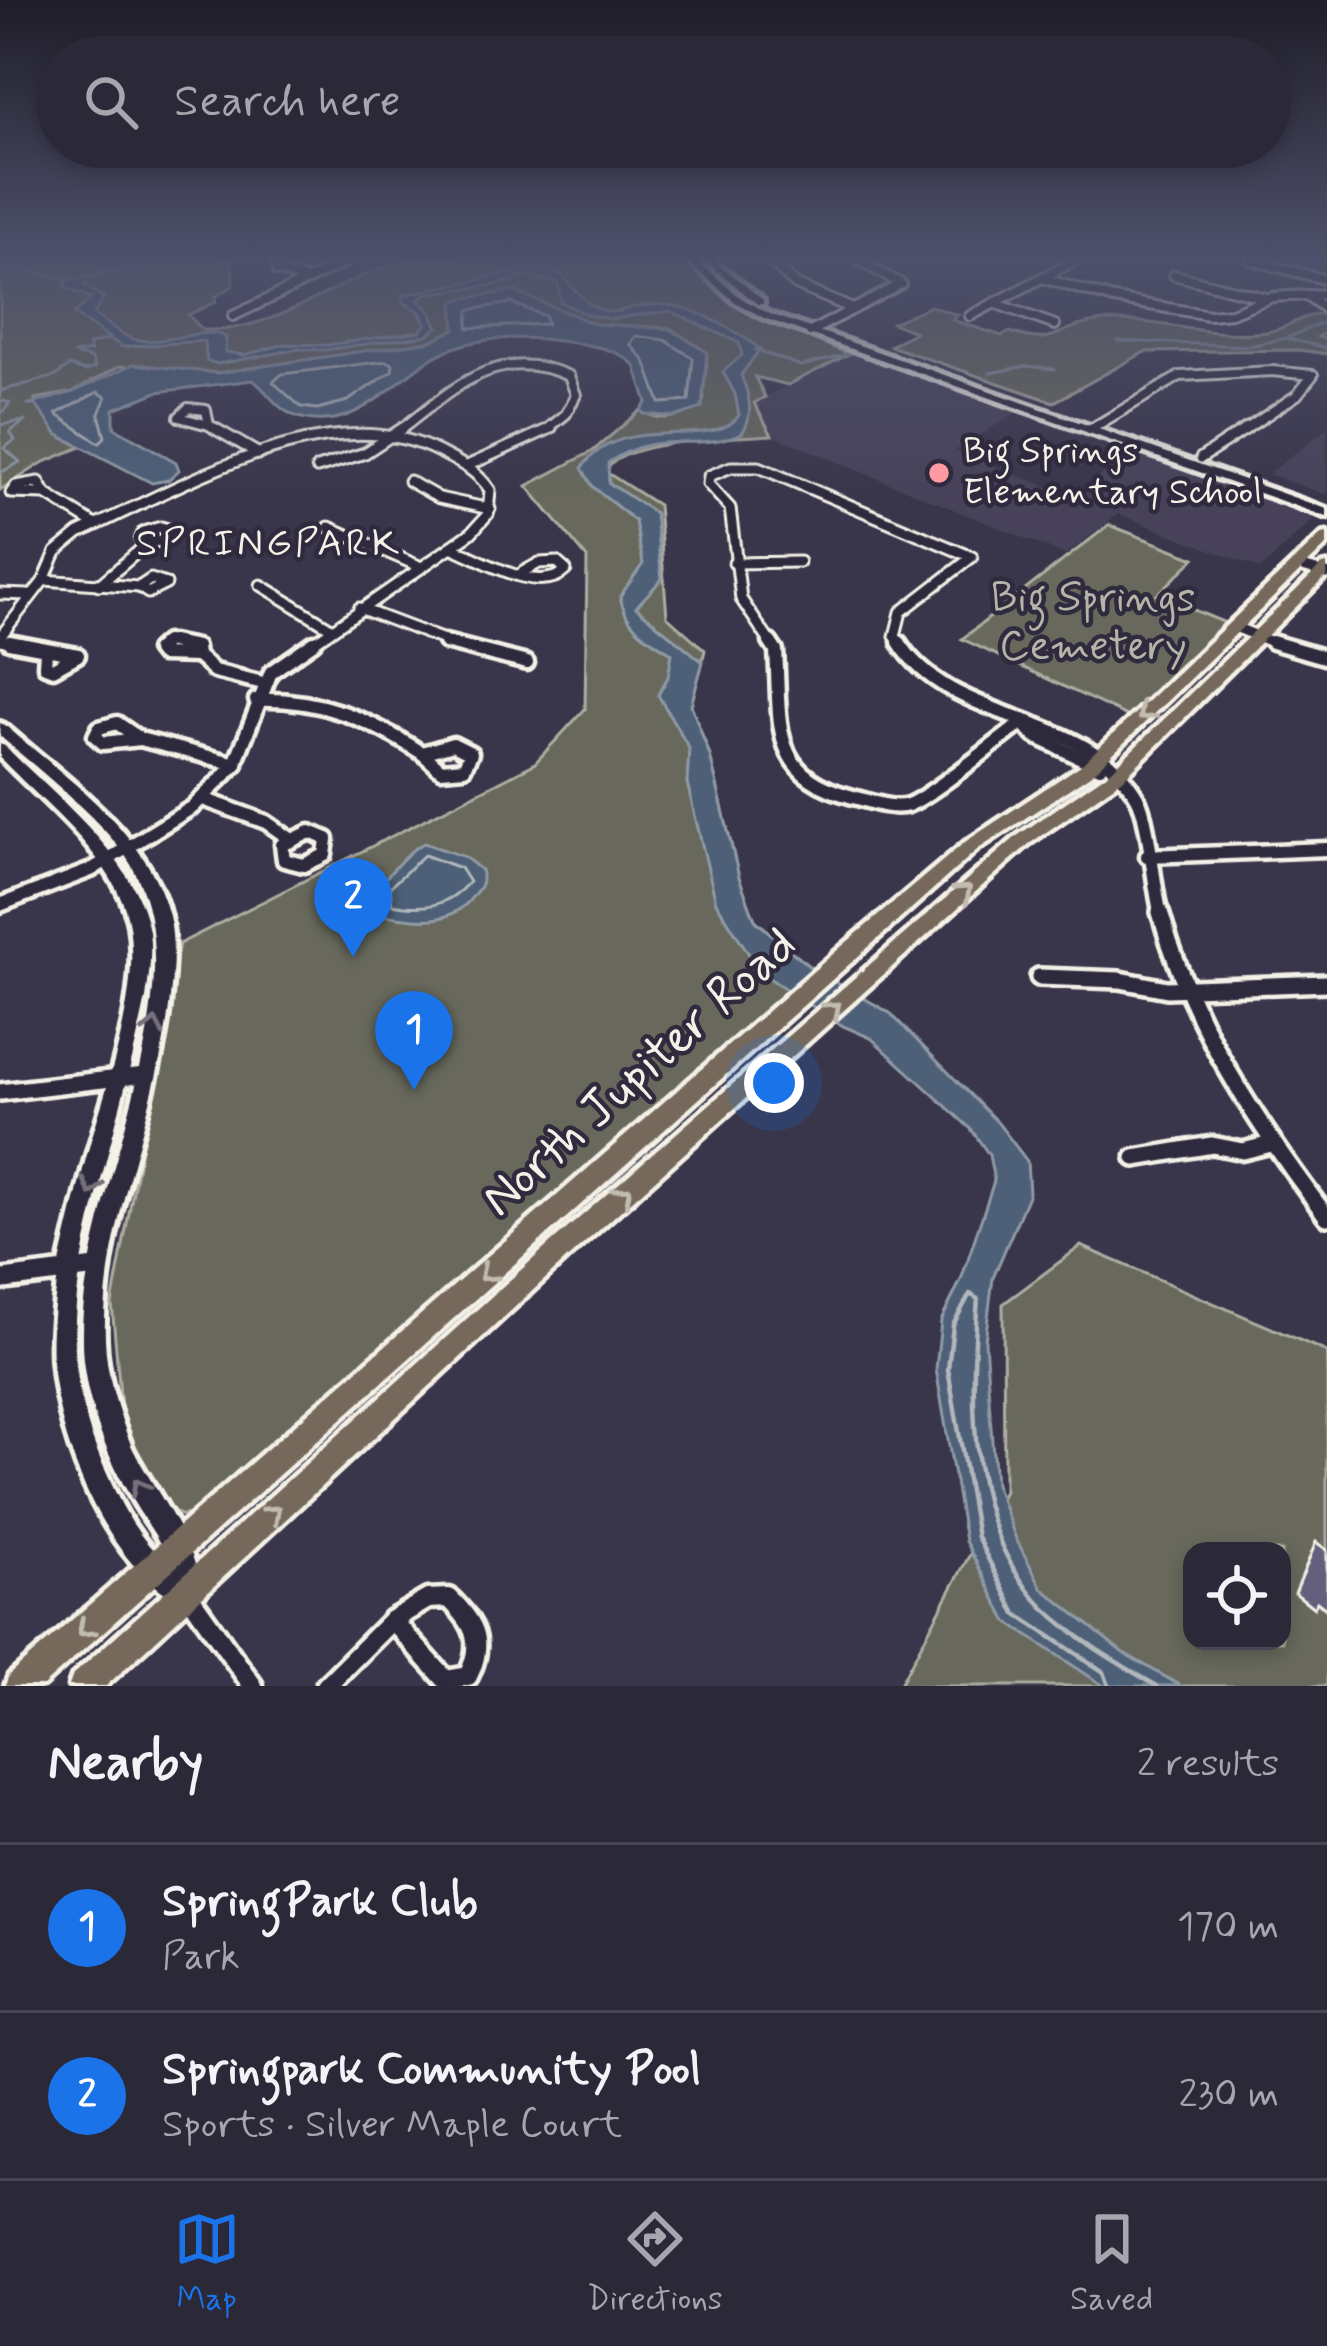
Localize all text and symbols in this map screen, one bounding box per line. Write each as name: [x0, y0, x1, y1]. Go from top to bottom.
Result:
search box: [36, 36, 1291, 168]
icon: search: [78, 69, 144, 135]
text: Search here: [174, 73, 401, 132]
place label: Big Springs Elementary School: [963, 429, 1262, 517]
marker: Big Springs Elementary School: [926, 460, 952, 486]
district label: SPRINGPARK: [136, 519, 402, 570]
park label: Big Springs Cemetery: [991, 572, 1195, 675]
one-way arrow: [1137, 699, 1159, 721]
pin: 2: [314, 858, 392, 957]
one-way arrow: [950, 885, 971, 906]
street label: North Jupiter Road: [468, 914, 812, 1232]
pin: 1: [375, 991, 453, 1090]
one-way arrow: [819, 1002, 840, 1023]
one-way arrow: [141, 1018, 166, 1038]
your location: [744, 1053, 804, 1113]
one-way arrow: [81, 1176, 106, 1197]
one-way arrow: [610, 1187, 632, 1208]
one-way arrow: [479, 1260, 501, 1281]
one-way arrow: [130, 1478, 153, 1499]
one-way arrow: [260, 1506, 281, 1527]
map controls: [1183, 1542, 1291, 1650]
button: locate: [1183, 1542, 1291, 1650]
one-way arrow: [77, 1615, 99, 1636]
text: Nearby: [48, 1731, 203, 1797]
text: 2 results: [1137, 1739, 1279, 1790]
text: SpringPark Club: [162, 1873, 478, 1932]
text: 1: [78, 1902, 96, 1953]
text: 170 m: [1177, 1902, 1279, 1953]
text: Park: [162, 1932, 240, 1983]
text: Springpark Community Pool: [162, 2041, 701, 2100]
text: 2: [77, 2070, 97, 2121]
text: 230 m: [1178, 2070, 1279, 2121]
text: Sports · Silver Maple Court: [162, 2100, 622, 2151]
tab: Map: [174, 2206, 240, 2322]
tab: Directions: [587, 2206, 723, 2322]
tab: Saved: [1070, 2206, 1153, 2322]

